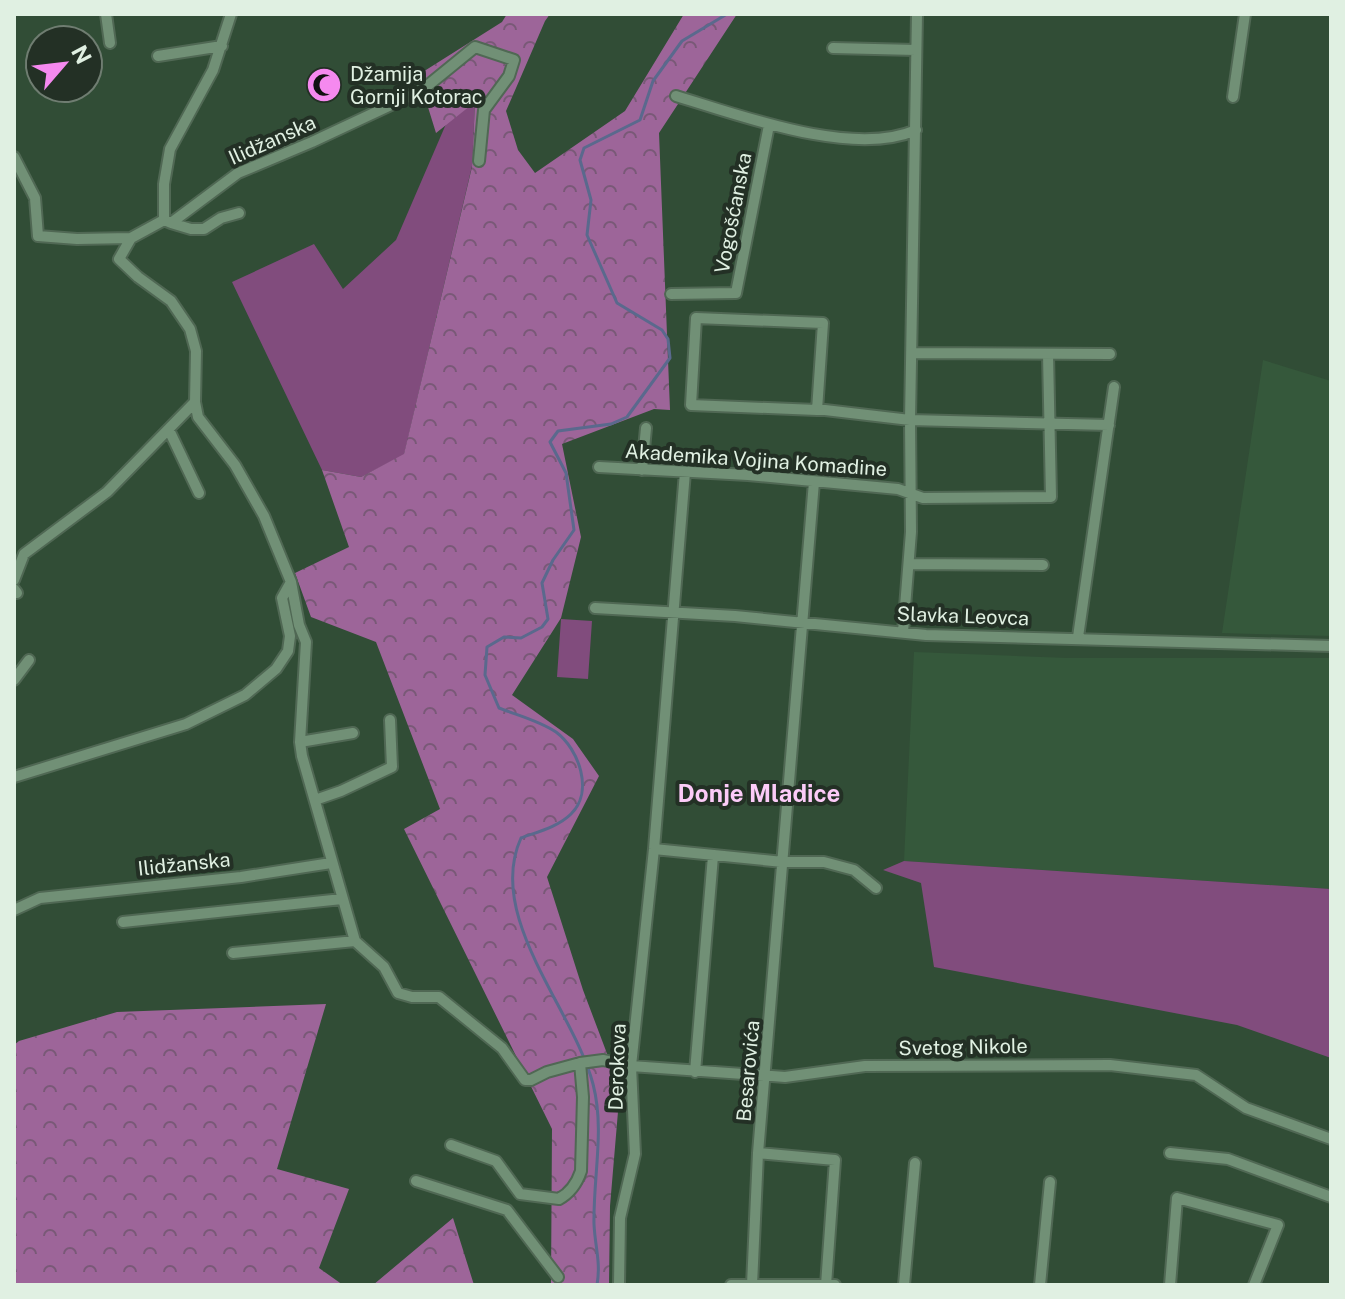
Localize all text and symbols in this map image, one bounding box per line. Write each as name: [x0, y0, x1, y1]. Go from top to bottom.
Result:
north arrow: [24, 24, 104, 104]
text: N: [66, 41, 97, 68]
place label: Džamija Gornji Kotorac: [350, 62, 483, 109]
mosque icon: Džamija Gornji Kotorac: [305, 66, 343, 104]
street label: Ilidžanska: [225, 110, 319, 170]
street label: Vogošćanska: [710, 151, 756, 275]
street label: Akademika Vojina Komadine: [624, 439, 888, 481]
street label: Slavka Leovca: [896, 602, 1030, 630]
district label: Donje Mladice: [678, 779, 840, 807]
street label: Ilidžanska: [137, 847, 231, 881]
street label: Besarovića: [732, 1019, 764, 1123]
street label: Derokova: [603, 1023, 631, 1111]
street label: Svetog Nikole: [898, 1034, 1028, 1060]

